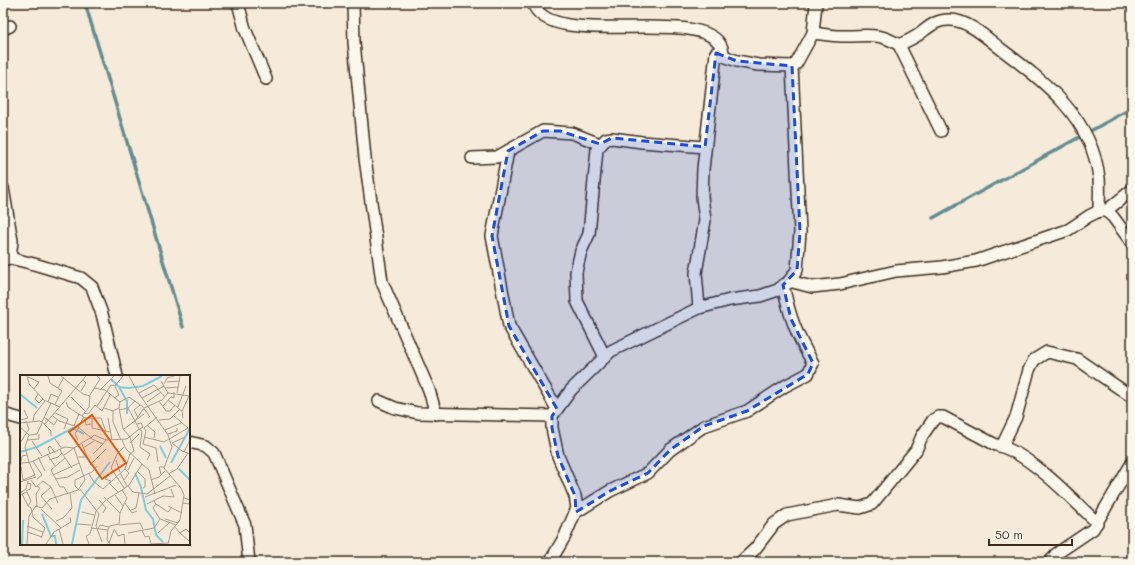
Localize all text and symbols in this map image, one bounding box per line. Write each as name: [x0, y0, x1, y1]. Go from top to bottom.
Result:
inset map: [20, 375, 190, 545]
scale bar: [989, 521, 1072, 547]
text: 50 m: [995, 526, 1023, 542]

